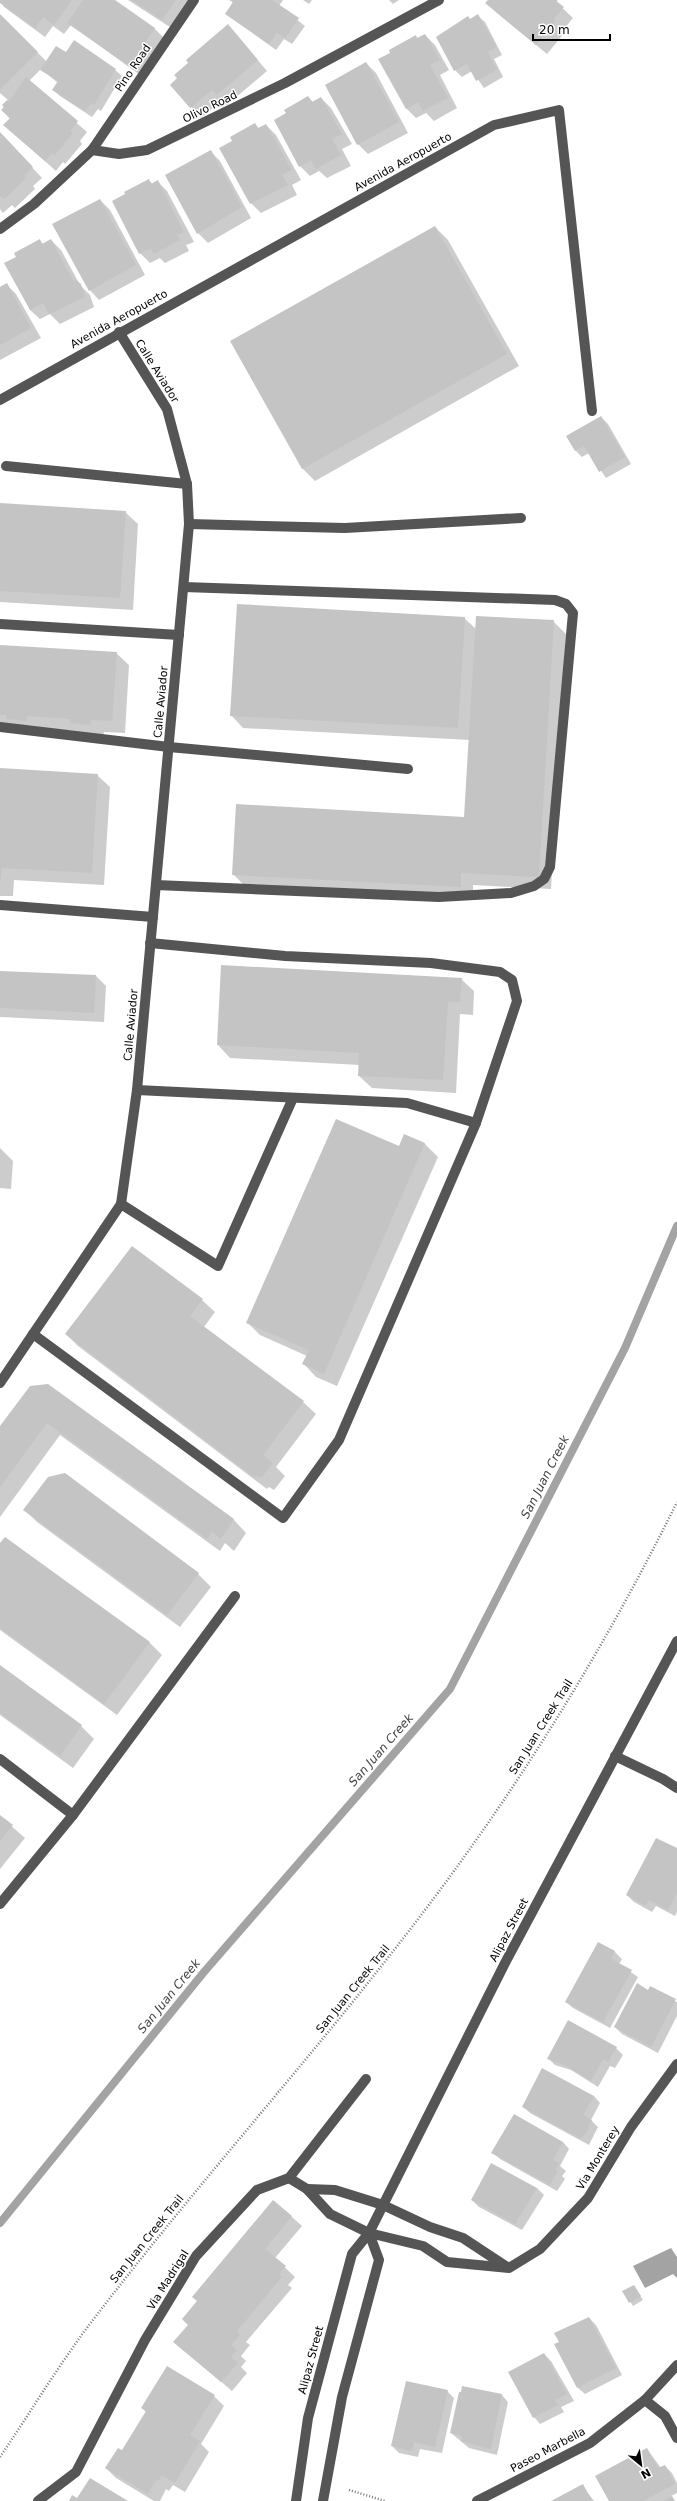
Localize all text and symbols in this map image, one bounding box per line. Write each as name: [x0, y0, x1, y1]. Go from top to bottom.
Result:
scale bar: [533, 16, 610, 42]
text: 20 m: [539, 23, 570, 37]
street label: Pino Road: [112, 42, 154, 94]
street label: Olivo Road: [181, 88, 239, 126]
street label: Avenida Aeropuerto: [352, 130, 454, 194]
street label: Avenida Aeropuerto: [68, 287, 170, 351]
street label: Calle Aviador: [132, 337, 182, 405]
street label: Calle Aviador: [151, 665, 171, 739]
street label: Calle Aviador: [121, 988, 141, 1062]
water label: San Juan Creek: [518, 1432, 572, 1521]
street label: San Juan Creek Trail: [506, 1677, 576, 1777]
water label: San Juan Creek: [346, 1710, 417, 1789]
street label: Alipaz Street: [487, 1895, 532, 1964]
street label: San Juan Creek Trail: [314, 1942, 392, 2036]
water label: San Juan Creek: [135, 1955, 204, 2036]
street label: Via Monterey: [574, 2123, 622, 2192]
street label: San Juan Creek Trail: [108, 2192, 186, 2286]
street label: Via Madrigal: [144, 2248, 192, 2312]
street label: Alipaz Street: [296, 2324, 327, 2396]
street label: Paseo Marbella: [508, 2425, 588, 2475]
north arrow: [621, 2445, 661, 2485]
text: N: [638, 2465, 653, 2481]

